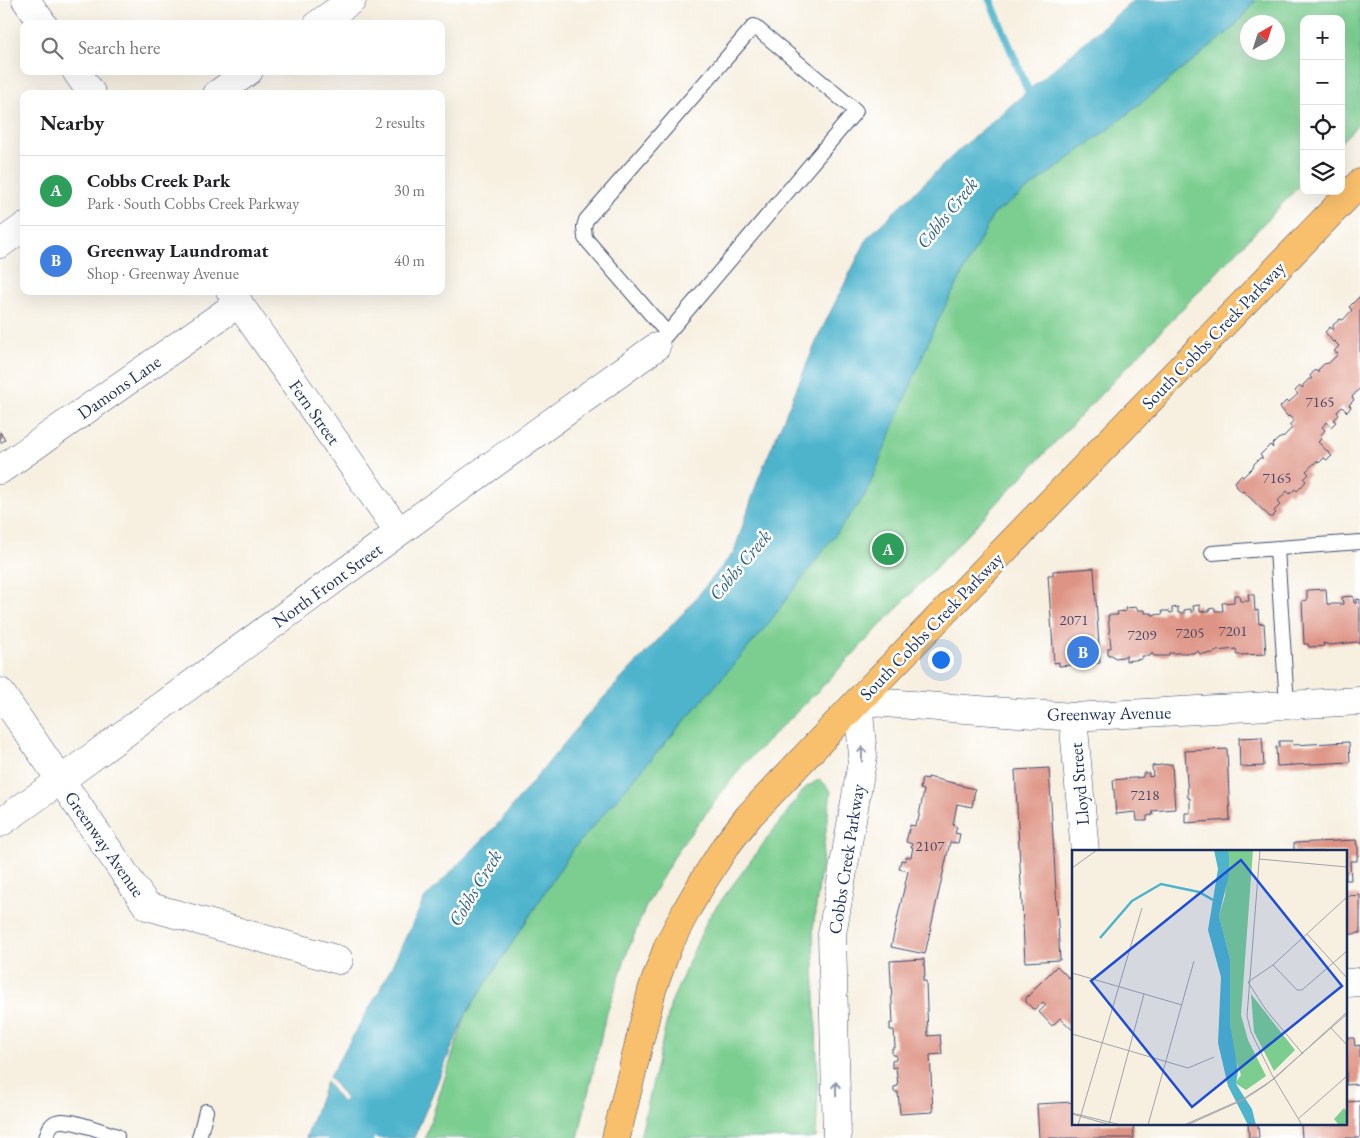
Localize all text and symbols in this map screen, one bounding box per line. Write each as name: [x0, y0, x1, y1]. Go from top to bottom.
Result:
north arrow: [1240, 15, 1285, 60]
map controls: [1300, 15, 1345, 195]
button: +: [1300, 15, 1345, 60]
search box: [20, 20, 445, 75]
icon: search: [38, 34, 66, 62]
text: Search here: [78, 35, 160, 60]
button: −: [1300, 60, 1345, 105]
button: locate: [1300, 105, 1345, 150]
text: Nearby: [40, 109, 104, 136]
text: 2 results: [375, 112, 425, 133]
button: layers: [1300, 150, 1345, 195]
text: Cobbs Creek Park: [87, 168, 230, 193]
water label: Cobbs Creek: [911, 172, 984, 254]
text: A: [50, 180, 62, 201]
text: 30 m: [394, 180, 425, 201]
text: Park · South Cobbs Creek Parkway: [87, 193, 299, 214]
text: Greenway Laundromat: [87, 238, 269, 263]
text: B: [51, 250, 61, 271]
text: 40 m: [394, 250, 425, 271]
street label: South Cobbs Creek Parkway: [1136, 256, 1290, 414]
text: Shop · Greenway Avenue: [87, 263, 239, 284]
street label: Damons Lane: [73, 350, 165, 424]
street label: Fern Street: [284, 375, 346, 449]
house number: 7165: [1306, 392, 1334, 411]
house number: 7165: [1263, 468, 1291, 487]
water label: Cobbs Creek: [703, 524, 777, 606]
pin: A: [872, 530, 904, 568]
street label: North Front Street: [268, 537, 387, 633]
street label: South Cobbs Creek Parkway: [854, 547, 1008, 705]
house number: 2071: [1060, 610, 1088, 629]
house number: 7201: [1219, 621, 1247, 640]
house number: 7205: [1176, 623, 1204, 642]
house number: 7209: [1128, 625, 1156, 644]
pin: B: [1067, 633, 1099, 671]
your location: [928, 647, 954, 673]
street label: Greenway Avenue: [1047, 700, 1171, 726]
street label: Lloyd Street: [1064, 741, 1094, 826]
one-way arrow: [857, 747, 867, 763]
street label: Cobbs Creek Parkway: [823, 782, 869, 936]
house number: 7218: [1131, 785, 1159, 804]
street label: Greenway Avenue: [60, 787, 150, 901]
house number: 2107: [916, 836, 945, 855]
water label: Cobbs Creek: [442, 845, 508, 931]
inset map: [1072, 850, 1348, 1126]
one-way arrow: [831, 1082, 841, 1098]

